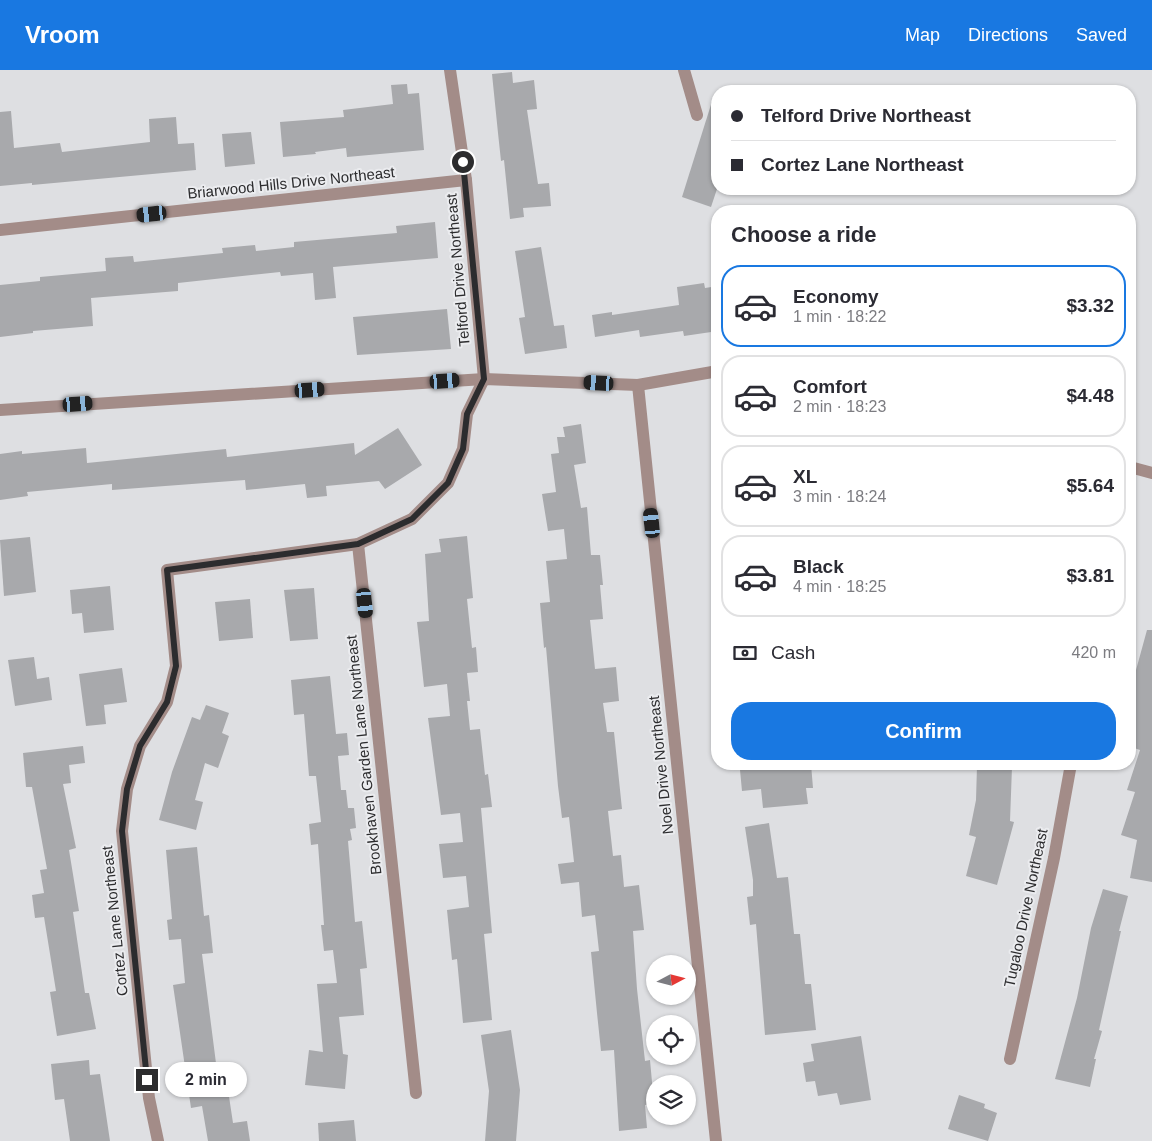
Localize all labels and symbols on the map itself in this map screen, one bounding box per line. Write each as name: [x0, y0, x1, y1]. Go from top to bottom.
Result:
route start: [452, 151, 474, 173]
street label: Briarwood Hills Drive Northeast: [186, 163, 396, 202]
street label: Telford Drive Northeast: [442, 192, 473, 347]
car: [136, 205, 167, 223]
car: [429, 372, 460, 390]
car: [583, 375, 614, 391]
car: [294, 381, 325, 399]
car: [62, 395, 93, 413]
car: [642, 507, 661, 539]
car: [355, 587, 374, 619]
street label: Brookhaven Garden Lane Northeast: [342, 634, 385, 876]
street label: Noel Drive Northeast: [645, 694, 676, 835]
street label: Tugaloo Drive Northeast: [1000, 826, 1051, 989]
street label: Cortez Lane Northeast: [98, 844, 131, 997]
north arrow: [646, 955, 696, 1005]
callout: 2 min: [164, 1062, 247, 1098]
route end: [136, 1069, 158, 1091]

